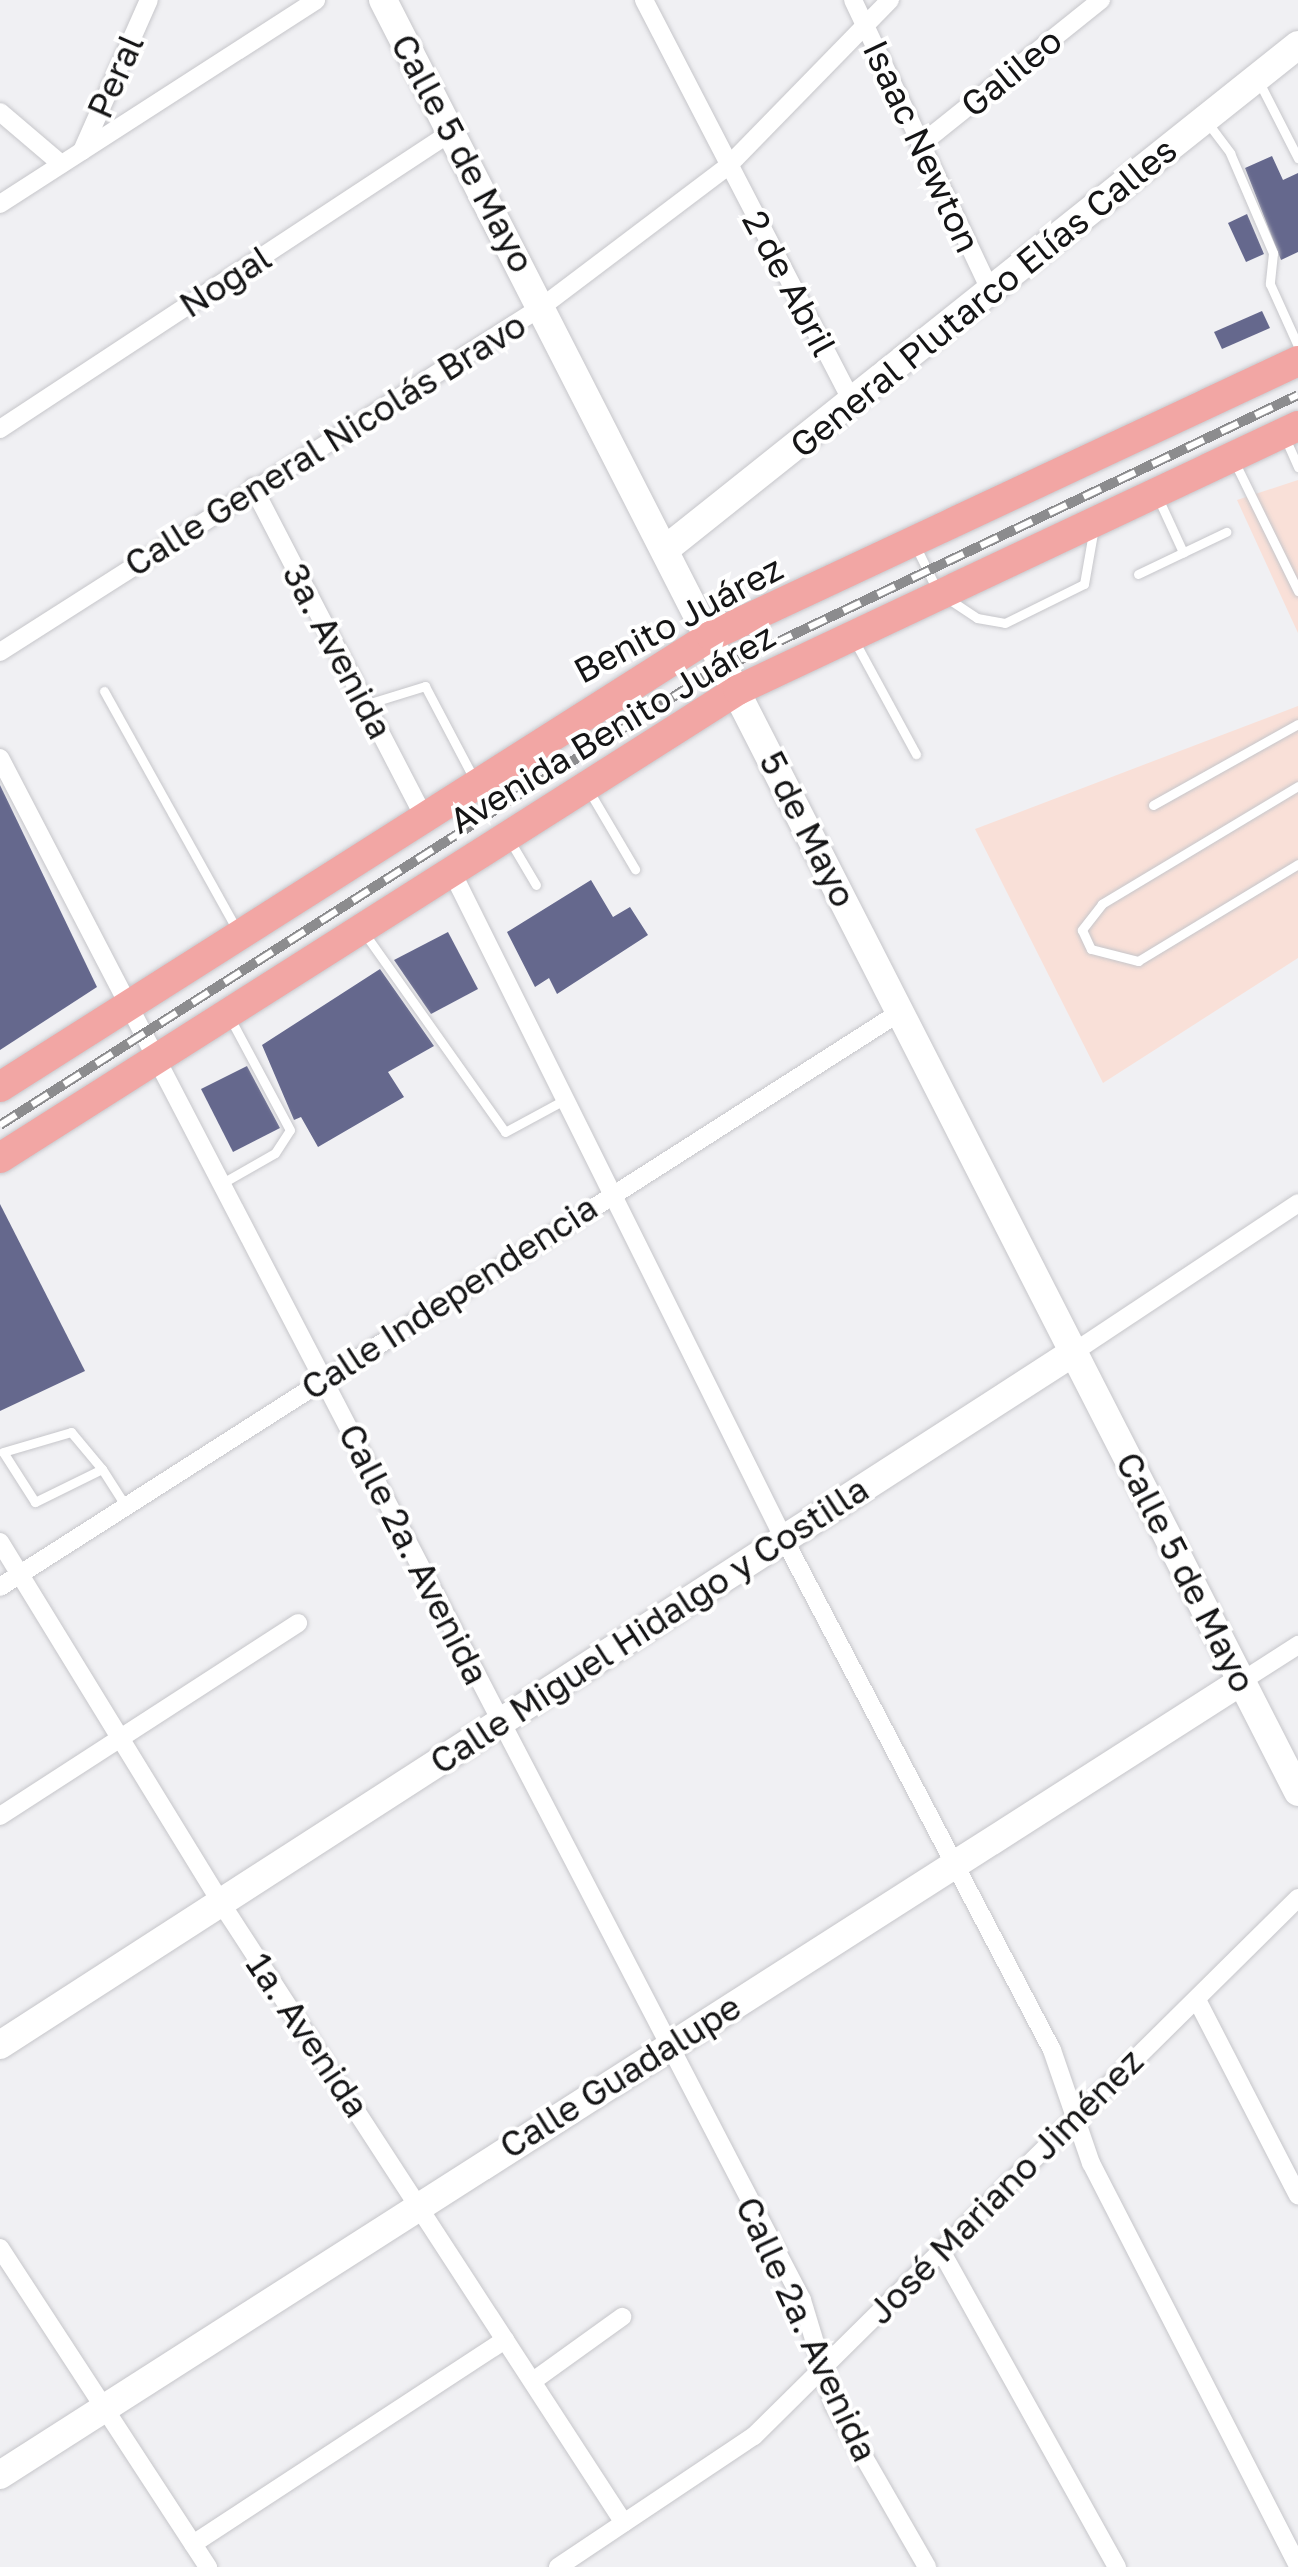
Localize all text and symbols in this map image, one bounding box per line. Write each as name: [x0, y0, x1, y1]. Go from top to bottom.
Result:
street label: Galileo: [952, 19, 1070, 125]
street label: Calle 5 de Mayo: [383, 27, 543, 279]
street label: Peral: [78, 28, 152, 124]
street label: Isaac Newton: [855, 33, 989, 259]
street label: General Plutarco Elías Calles: [782, 128, 1184, 466]
street label: 2 de Abril: [734, 203, 846, 363]
street label: Nogal: [172, 236, 278, 326]
street label: Calle General Nicolás Bravo: [117, 303, 533, 585]
street label: Benito Juárez: [567, 546, 789, 692]
street label: 3a. Avenida: [274, 556, 402, 746]
street label: Avenida Benito Juárez: [442, 614, 782, 842]
street label: 5 de Mayo: [751, 744, 865, 914]
street label: Calle Independencia: [293, 1186, 605, 1408]
street label: Calle 2a. Avenida: [330, 1417, 498, 1691]
street label: Calle 5 de Mayo: [1108, 1445, 1264, 1699]
street label: Calle Miguel Hidalgo y Costilla: [422, 1467, 876, 1783]
street label: 1a. Avenida: [238, 1945, 378, 2125]
street label: Calle Guadalupe: [492, 1985, 748, 2167]
street label: José Mariano Jiménez: [859, 2040, 1151, 2332]
street label: Calle 2a. Avenida: [727, 2190, 887, 2468]

